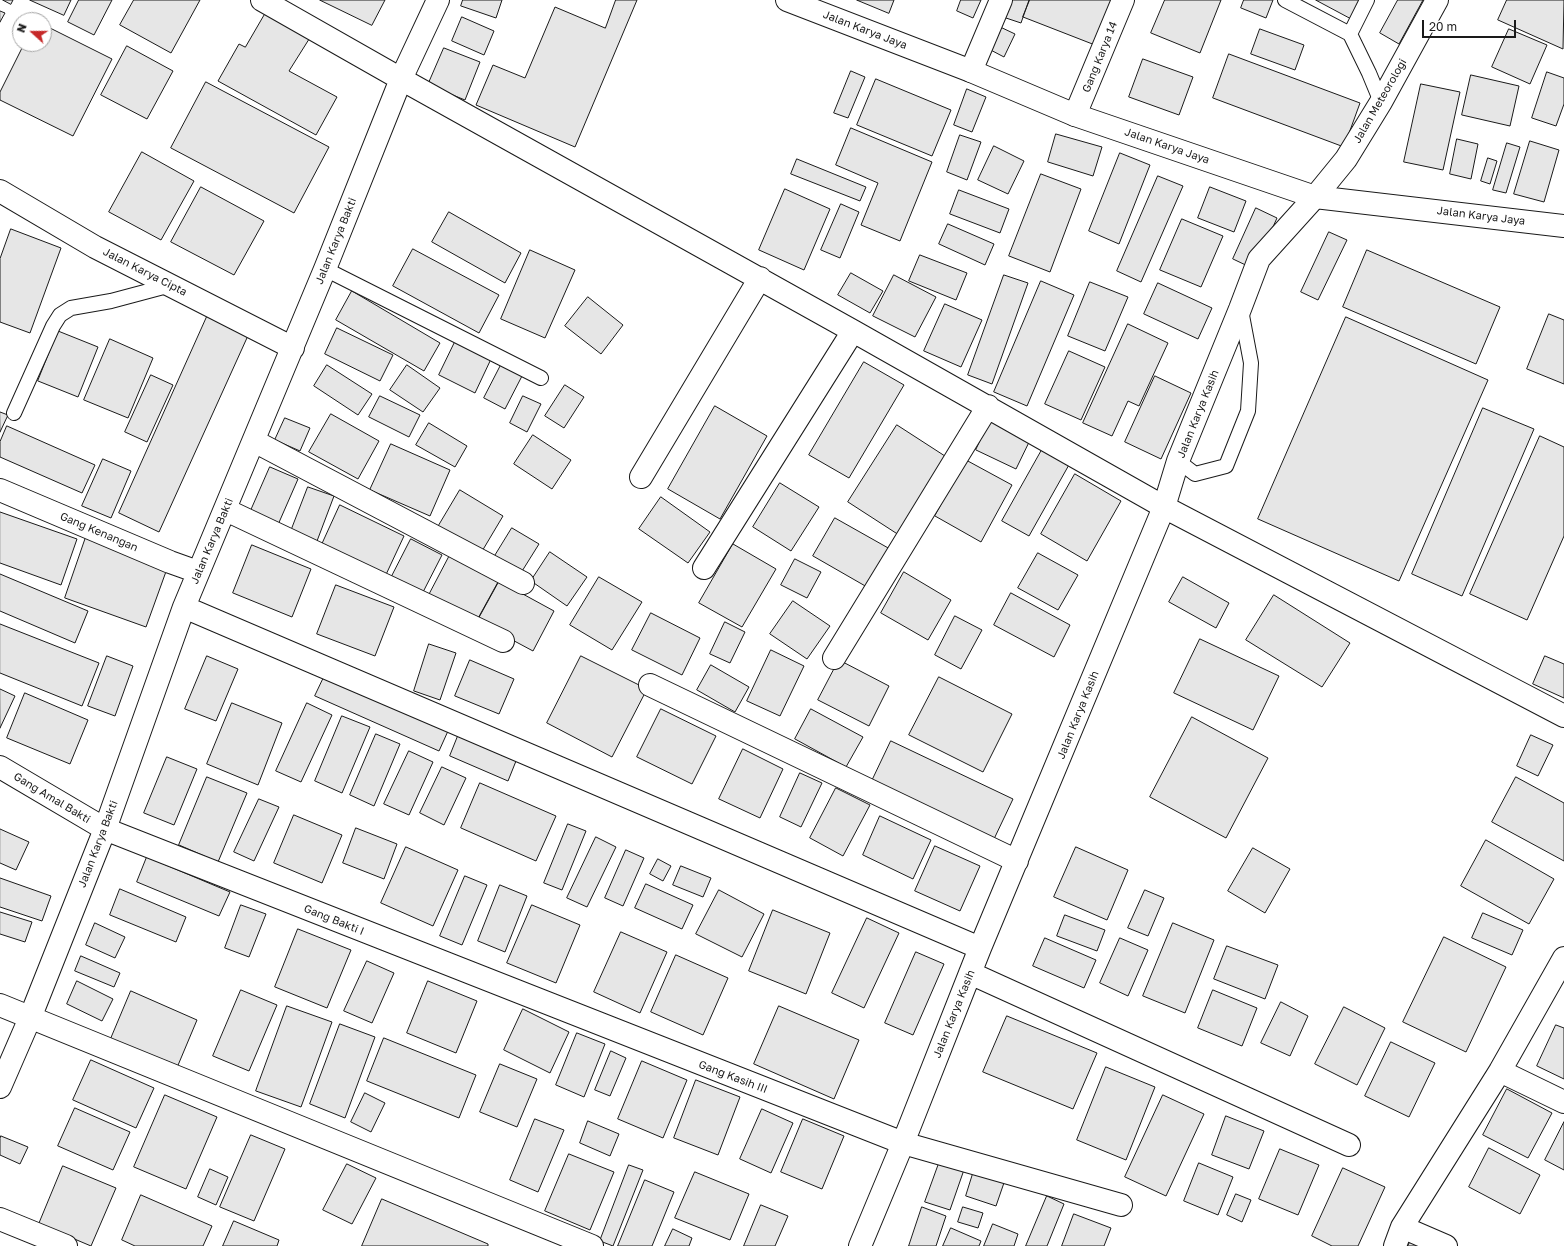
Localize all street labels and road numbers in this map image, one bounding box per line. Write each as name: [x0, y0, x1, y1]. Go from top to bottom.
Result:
street label: Jalan Karya Jaya: [821, 8, 909, 52]
street label: Gang Karya 14: [1080, 20, 1120, 94]
street label: Jalan Meteorologi: [1350, 56, 1410, 146]
street label: Jalan Karya Jaya: [1123, 125, 1211, 167]
street label: Jalan Karya Bakti: [313, 196, 359, 286]
street label: Jalan Karya Jaya: [1436, 204, 1526, 228]
street label: Jalan Karya Cipta: [101, 245, 189, 299]
street label: Jalan Karya Kasih: [1174, 368, 1222, 460]
street label: Jalan Karya Bakti: [188, 496, 236, 586]
street label: Gang Kenangan: [58, 510, 140, 554]
street label: Jalan Karya Kasih: [1054, 669, 1102, 761]
street label: Gang Amal Bakti: [11, 770, 93, 826]
street label: Jalan Karya Bakti: [75, 799, 121, 889]
street label: Gang Bakti I: [302, 902, 366, 938]
street label: Jalan Karya Kasih: [930, 968, 978, 1060]
street label: Gang Kasih III: [697, 1058, 769, 1096]

